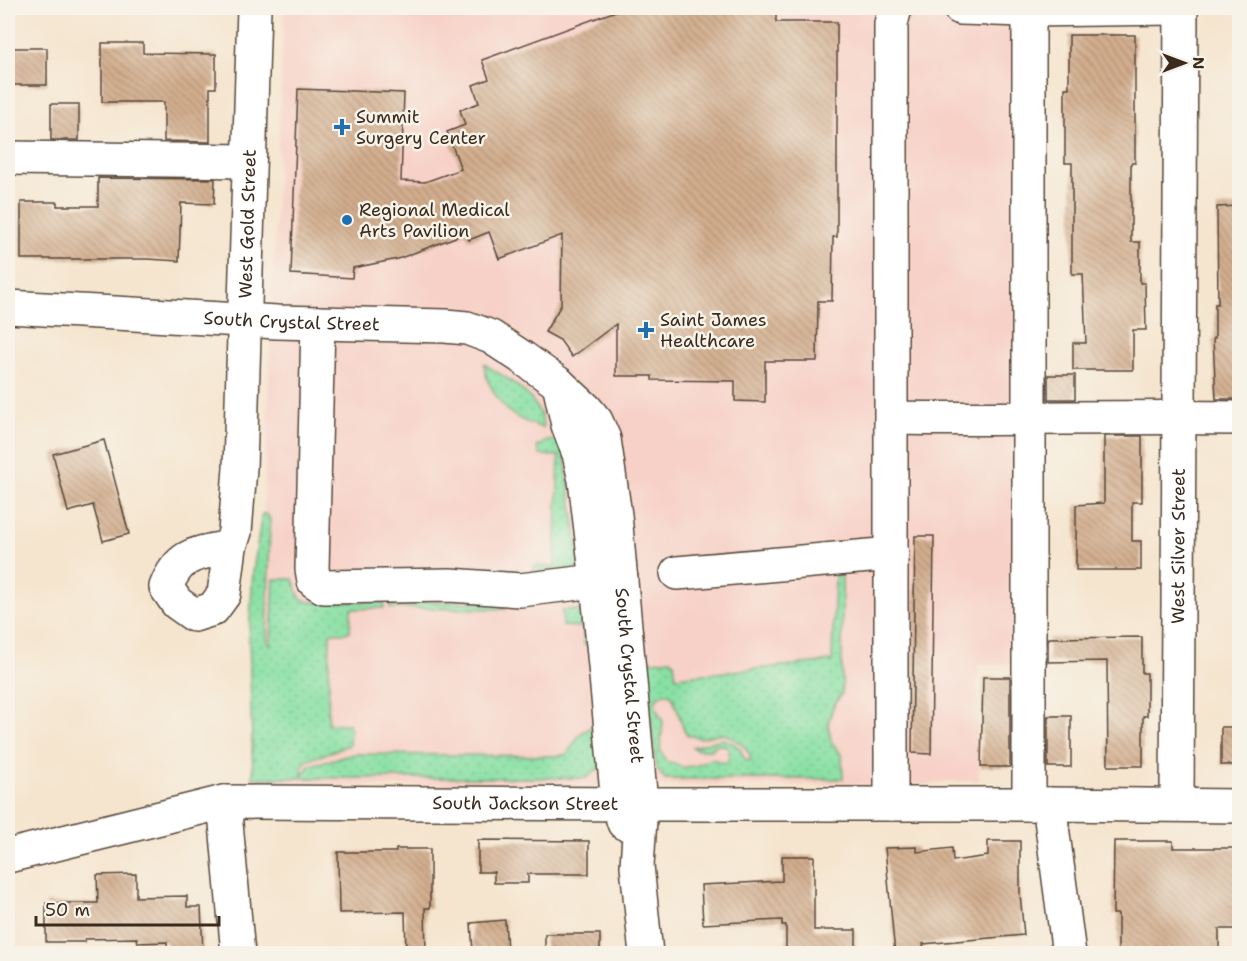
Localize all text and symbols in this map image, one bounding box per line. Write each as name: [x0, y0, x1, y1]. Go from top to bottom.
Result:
north arrow: [1154, 33, 1214, 93]
text: N: [1188, 57, 1209, 69]
place label: Summit Surgery Center: [356, 105, 486, 150]
marker: Summit Surgery Center: [333, 118, 351, 136]
street label: West Gold Street: [233, 149, 262, 299]
place label: Regional Medical Arts Pavilion: [359, 198, 510, 243]
marker: Regional Medical Arts Pavilion: [340, 213, 354, 227]
street label: South Crystal Street: [203, 306, 380, 336]
place label: Saint James Healthcare: [660, 308, 767, 353]
marker: Saint James Healthcare: [637, 321, 655, 339]
street label: West Silver Street: [1166, 468, 1191, 624]
street label: South Crystal Street: [610, 587, 649, 765]
street label: South Jackson Street: [432, 791, 619, 816]
scale bar: [36, 889, 219, 927]
text: 50 m: [45, 898, 90, 922]

